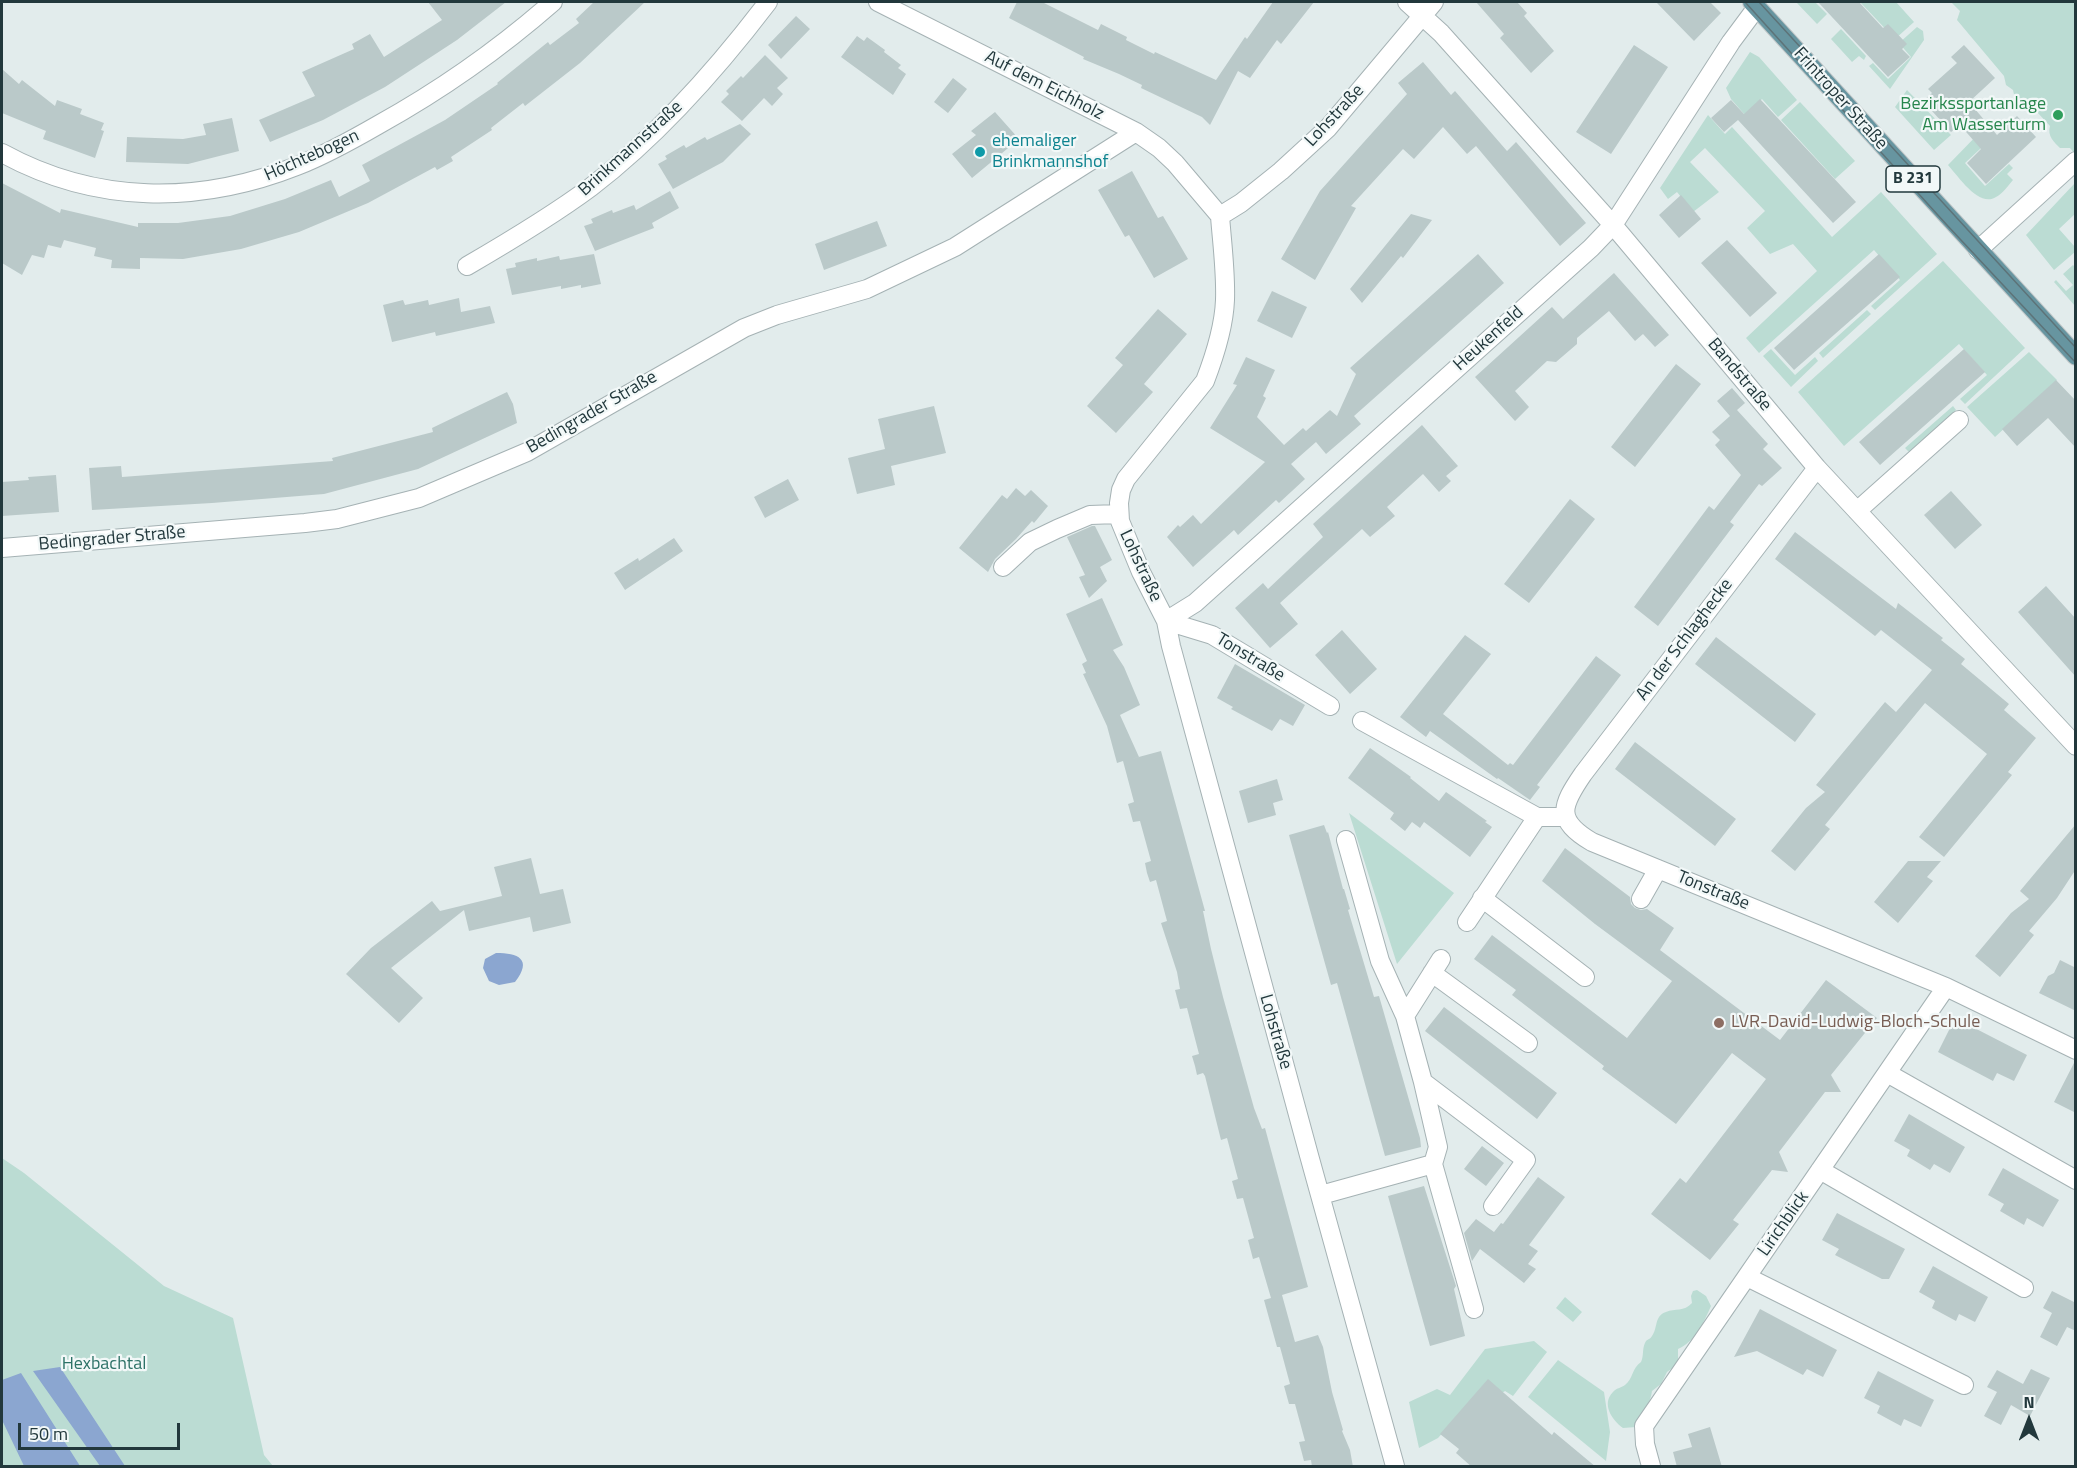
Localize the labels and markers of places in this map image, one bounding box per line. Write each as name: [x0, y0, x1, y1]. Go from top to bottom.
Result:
place label: Bezirkssportanlage Am Wasserturm: [1900, 94, 2046, 136]
marker: Bezirkssportanlage Am Wasserturm: [2051, 108, 2065, 122]
place label: ehemaliger Brinkmannshof: [992, 131, 1108, 174]
marker: ehemaliger Brinkmannshof: [973, 145, 987, 159]
place label: LVR-David-Ludwig-Bloch-Schule: [1731, 1012, 1980, 1034]
marker: LVR-David-Ludwig-Bloch-Schule: [1712, 1016, 1726, 1030]

